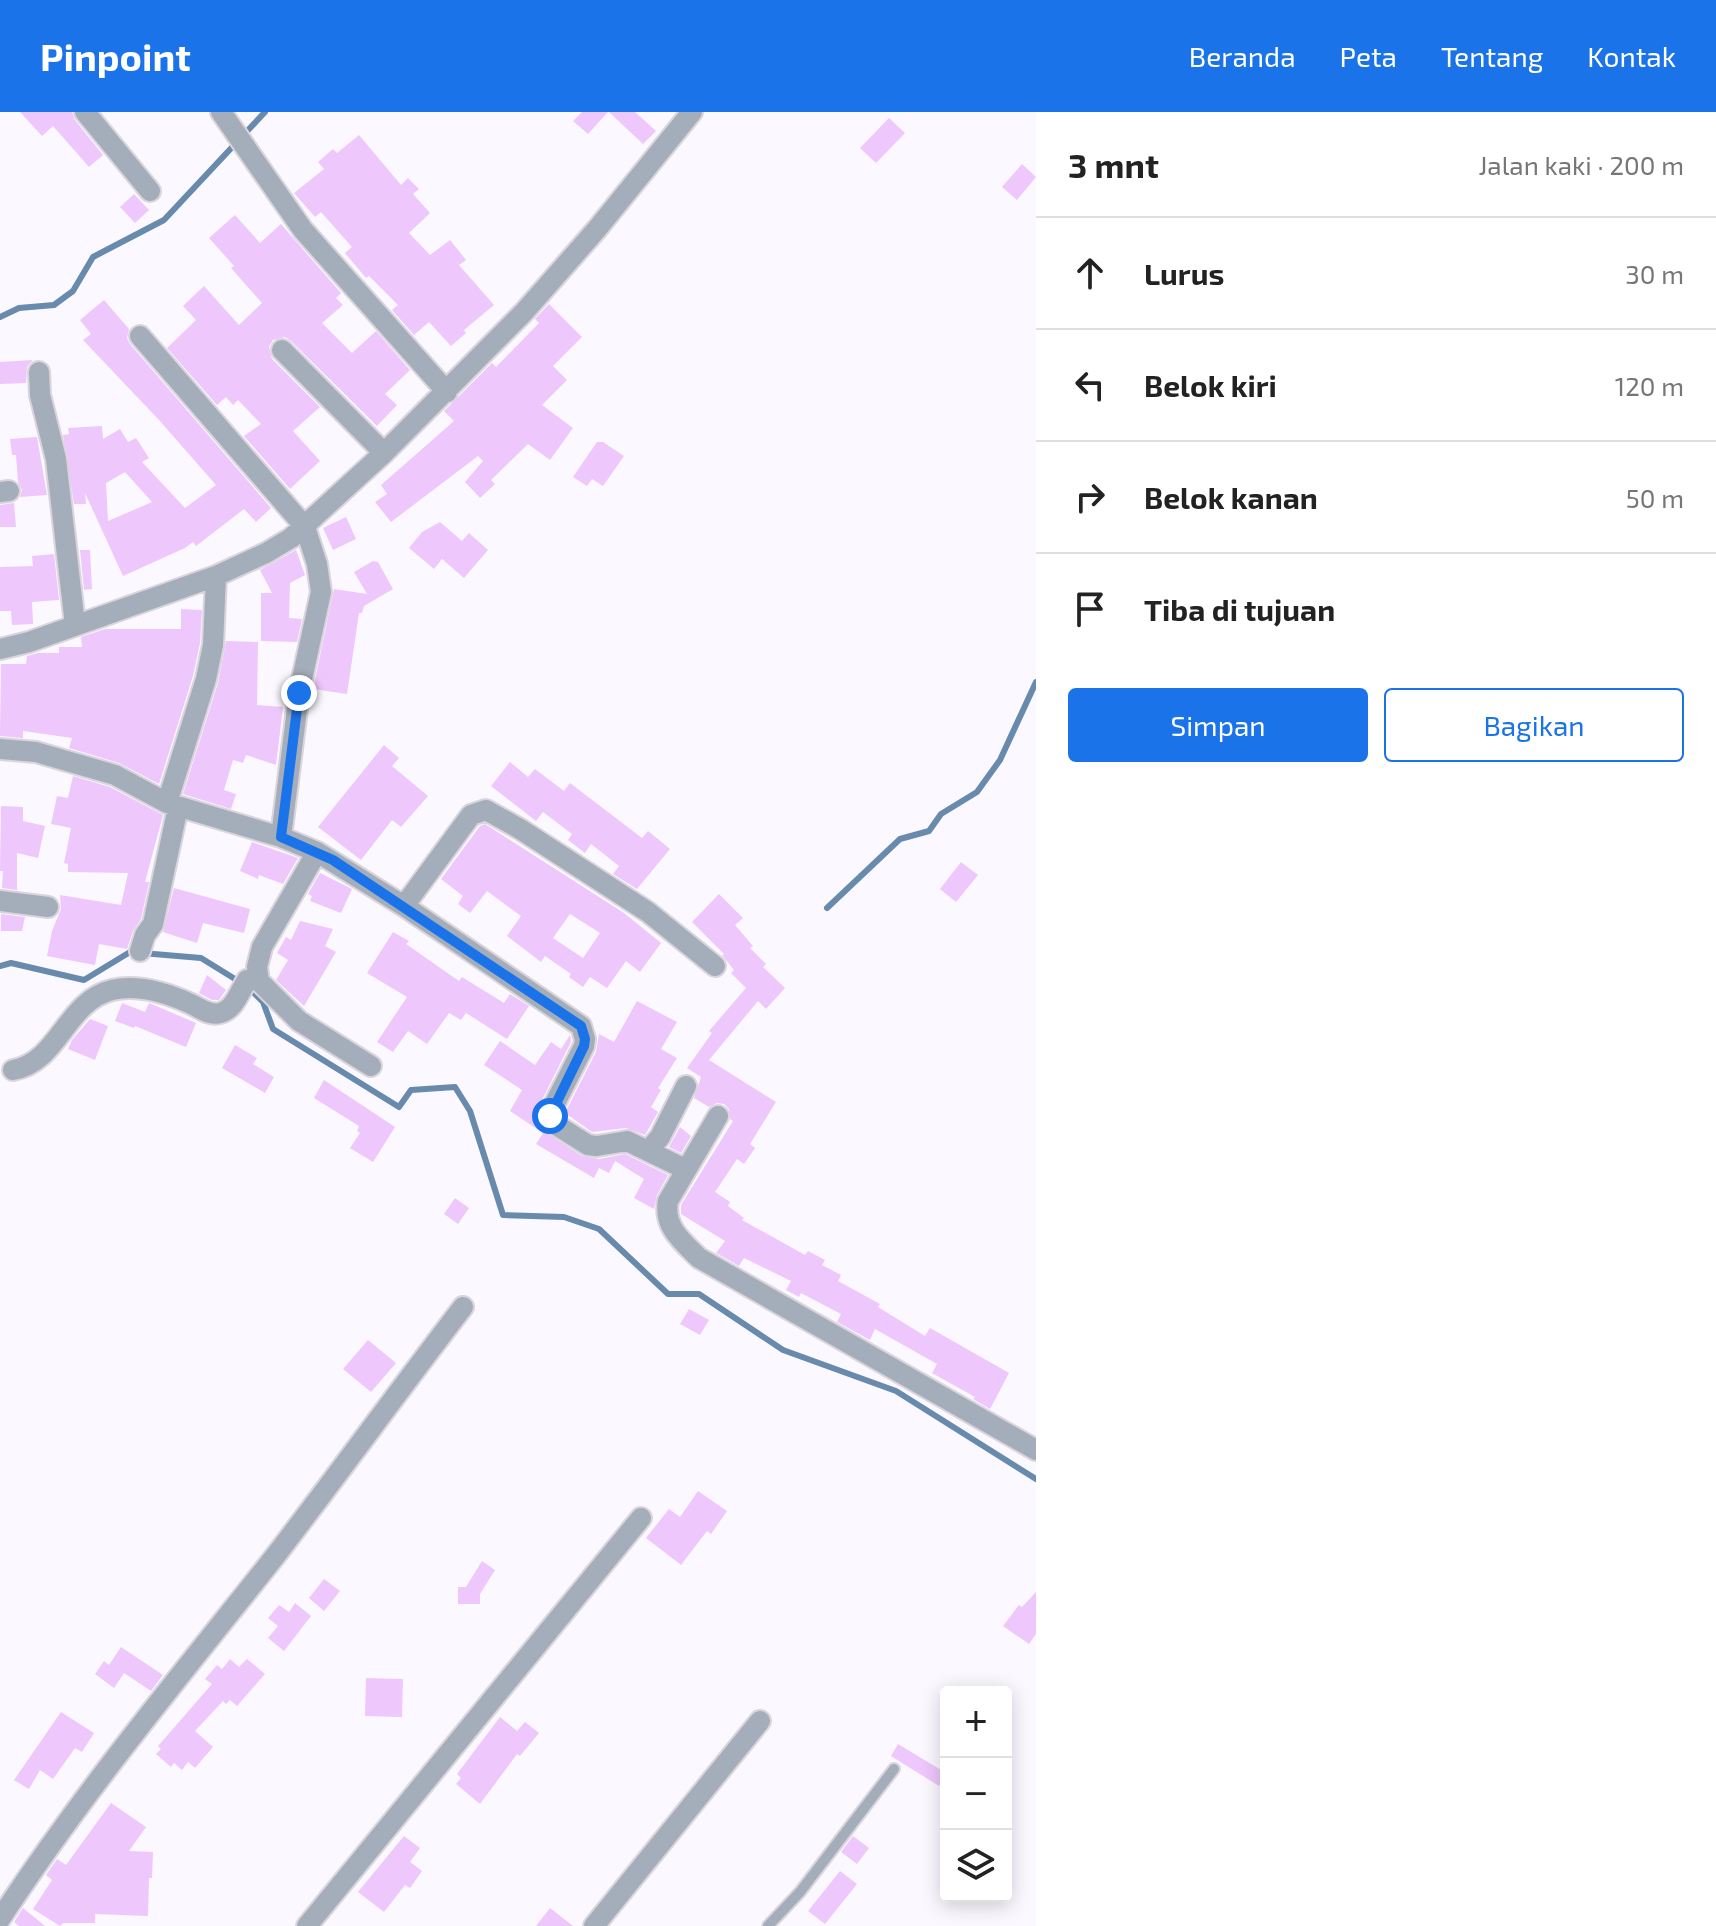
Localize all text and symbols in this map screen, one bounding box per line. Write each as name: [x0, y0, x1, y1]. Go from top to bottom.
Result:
text: Pinpoint: [40, 33, 191, 79]
text: Beranda: [1189, 39, 1296, 73]
text: Peta: [1340, 39, 1397, 73]
text: Tentang: [1441, 39, 1543, 73]
text: Kontak: [1587, 39, 1676, 73]
text: 3 mnt: [1068, 144, 1159, 185]
text: Jalan kaki · 200 m: [1479, 149, 1684, 180]
icon: ahead: [1068, 251, 1112, 295]
text: Lurus: [1144, 255, 1224, 291]
text: 30 m: [1625, 258, 1684, 289]
icon: left: [1068, 363, 1112, 407]
text: Belok kiri: [1144, 367, 1277, 403]
text: 120 m: [1615, 370, 1684, 401]
icon: right: [1068, 475, 1112, 519]
text: Belok kanan: [1144, 479, 1318, 515]
text: 50 m: [1626, 482, 1684, 513]
icon: arrive: [1068, 587, 1112, 631]
text: Tiba di tujuan: [1144, 591, 1335, 627]
route end: [281, 675, 317, 711]
button: Simpan: [1068, 688, 1368, 762]
button: Bagikan: [1384, 688, 1684, 762]
route start: [532, 1098, 568, 1134]
map controls: [940, 1686, 1012, 1902]
button: +: [940, 1686, 1012, 1758]
button: −: [940, 1758, 1012, 1830]
button: layers: [940, 1830, 1012, 1902]

